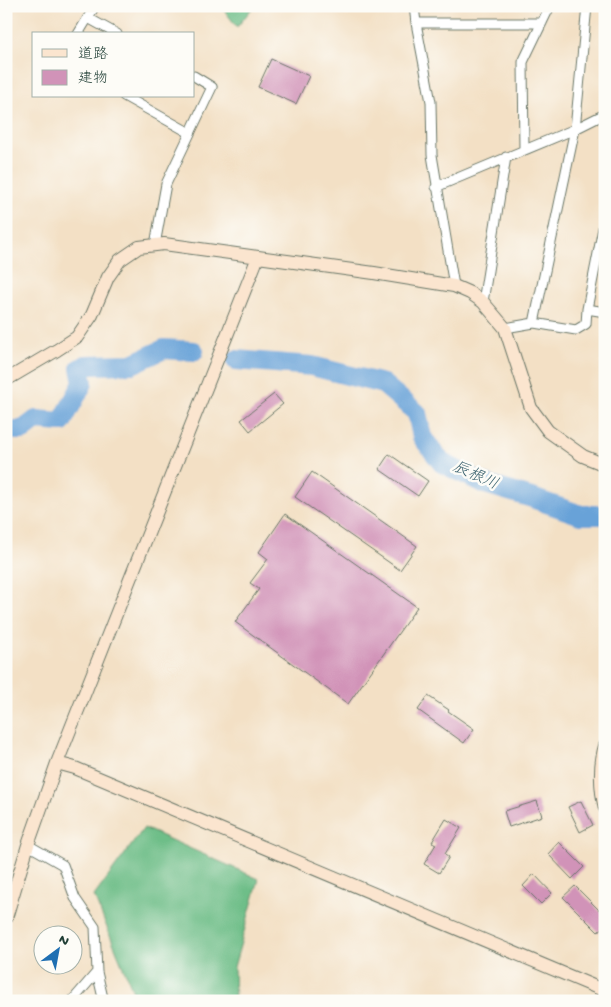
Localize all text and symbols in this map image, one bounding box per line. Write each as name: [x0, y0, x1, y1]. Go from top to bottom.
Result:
legend: [32, 32, 195, 98]
text: 道路: [78, 46, 108, 64]
text: 建物: [78, 70, 108, 88]
water label: 辰根川: [449, 458, 501, 495]
north arrow: [32, 924, 82, 974]
text: N: [55, 931, 72, 951]

